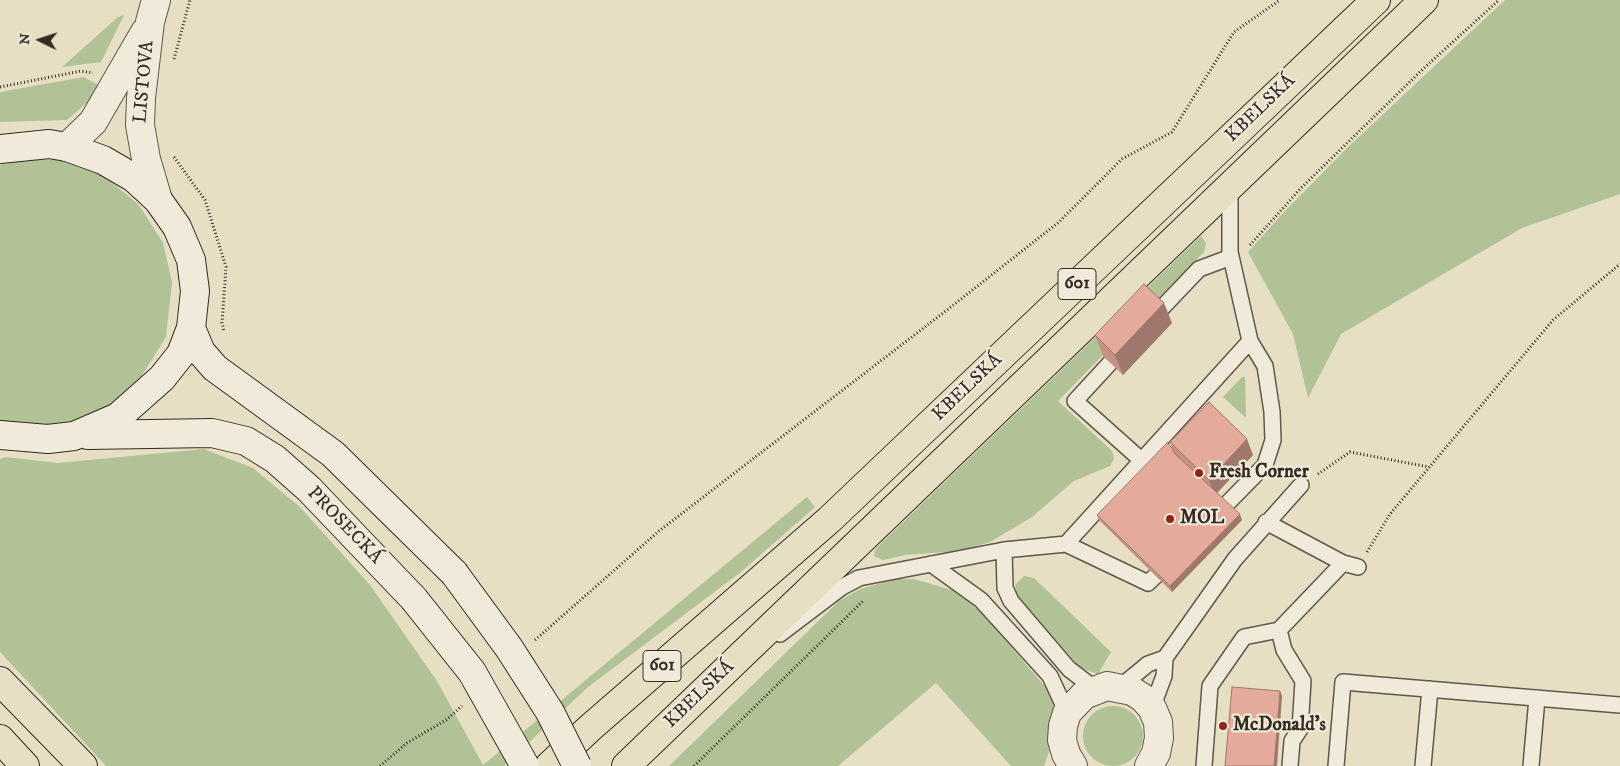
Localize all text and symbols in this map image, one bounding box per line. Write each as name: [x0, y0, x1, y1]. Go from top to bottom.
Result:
north arrow: [15, 15, 65, 65]
text: N: [16, 33, 34, 45]
street label: LISTOVA: [130, 40, 160, 124]
street label: KBELSKÁ: [1221, 70, 1301, 148]
road number: 601: [1058, 268, 1096, 300]
street label: KBELSKÁ: [928, 349, 1008, 427]
place label: Fresh Corner: [1209, 462, 1309, 484]
marker: Fresh Corner: [1193, 467, 1205, 479]
street label: PROSECKÁ: [302, 483, 386, 569]
place label: MOL: [1180, 508, 1224, 530]
marker: MOL: [1164, 513, 1176, 525]
road number: 601: [643, 650, 681, 681]
street label: KBELSKÁ: [660, 656, 740, 734]
place label: McDonald's: [1233, 715, 1326, 737]
marker: McDonald's: [1217, 720, 1229, 732]

